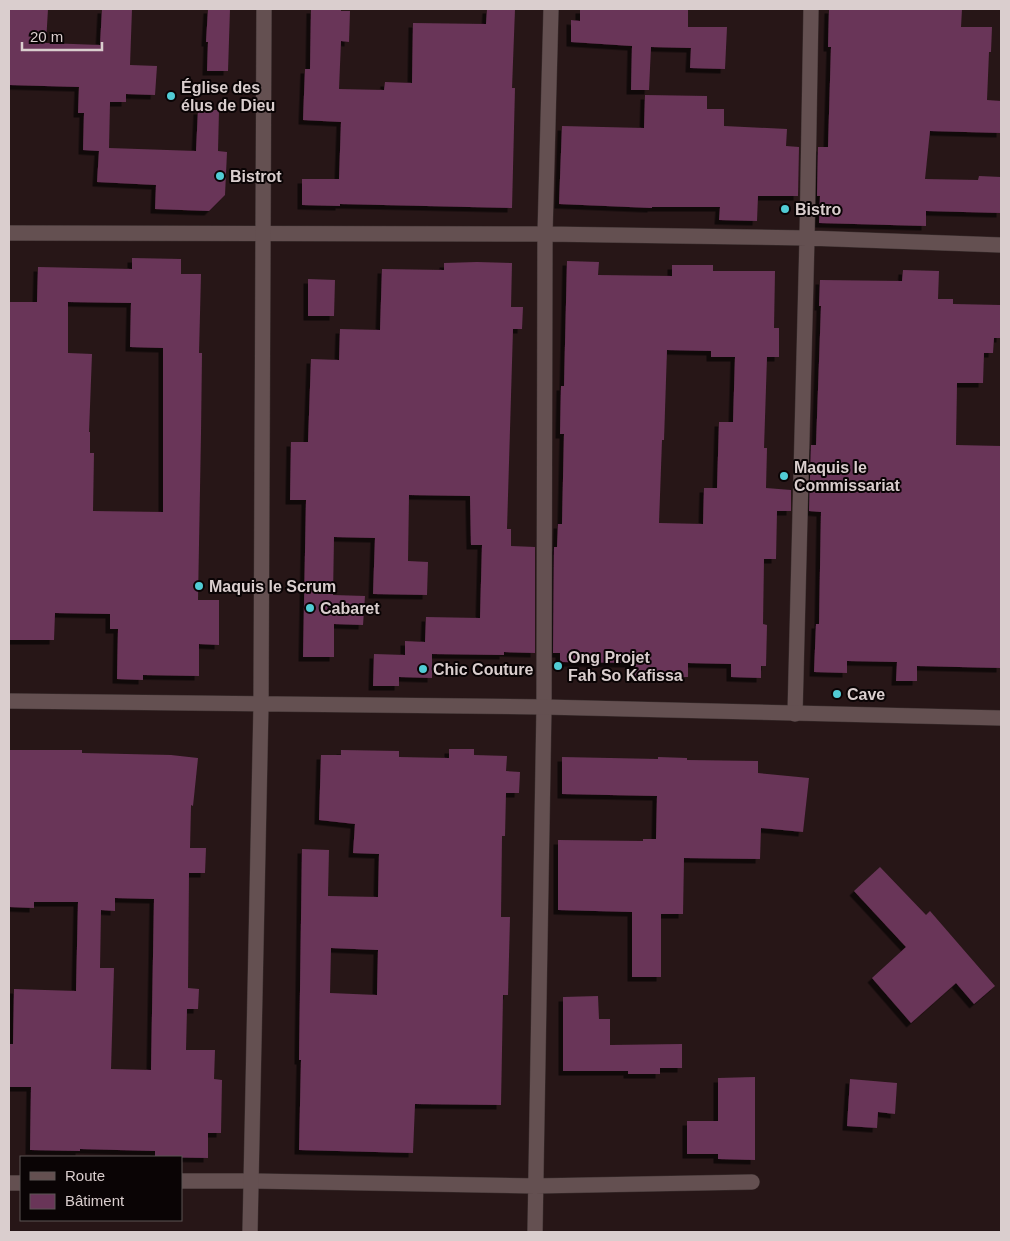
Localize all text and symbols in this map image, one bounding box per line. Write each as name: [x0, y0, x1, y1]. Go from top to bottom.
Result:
scale bar: [22, 20, 102, 52]
text: 20 m: [30, 28, 63, 45]
place label: Église des élus de Dieu: [181, 78, 275, 114]
marker: Église des élus de Dieu: [165, 90, 177, 102]
place label: Bistrot: [230, 168, 282, 185]
marker: Bistrot: [214, 170, 226, 182]
place label: Bistro: [795, 201, 841, 218]
marker: Bistro: [779, 203, 791, 215]
place label: Maquis le Commissariat: [794, 459, 900, 494]
marker: Maquis le Commissariat: [778, 470, 790, 482]
place label: Maquis le Scrum: [209, 578, 336, 595]
marker: Maquis le Scrum: [193, 580, 205, 592]
place label: Cabaret: [320, 600, 380, 617]
marker: Cabaret: [304, 602, 316, 614]
place label: Ong Projet Fah So Kafissa: [568, 649, 683, 684]
marker: Ong Projet Fah So Kafissa: [552, 660, 564, 672]
place label: Chic Couture: [433, 661, 534, 678]
marker: Chic Couture: [417, 663, 429, 675]
place label: Cave: [847, 686, 885, 703]
marker: Cave: [831, 688, 843, 700]
legend: [20, 1156, 182, 1221]
text: Route: [65, 1167, 105, 1184]
text: Bâtiment: [65, 1192, 125, 1209]

